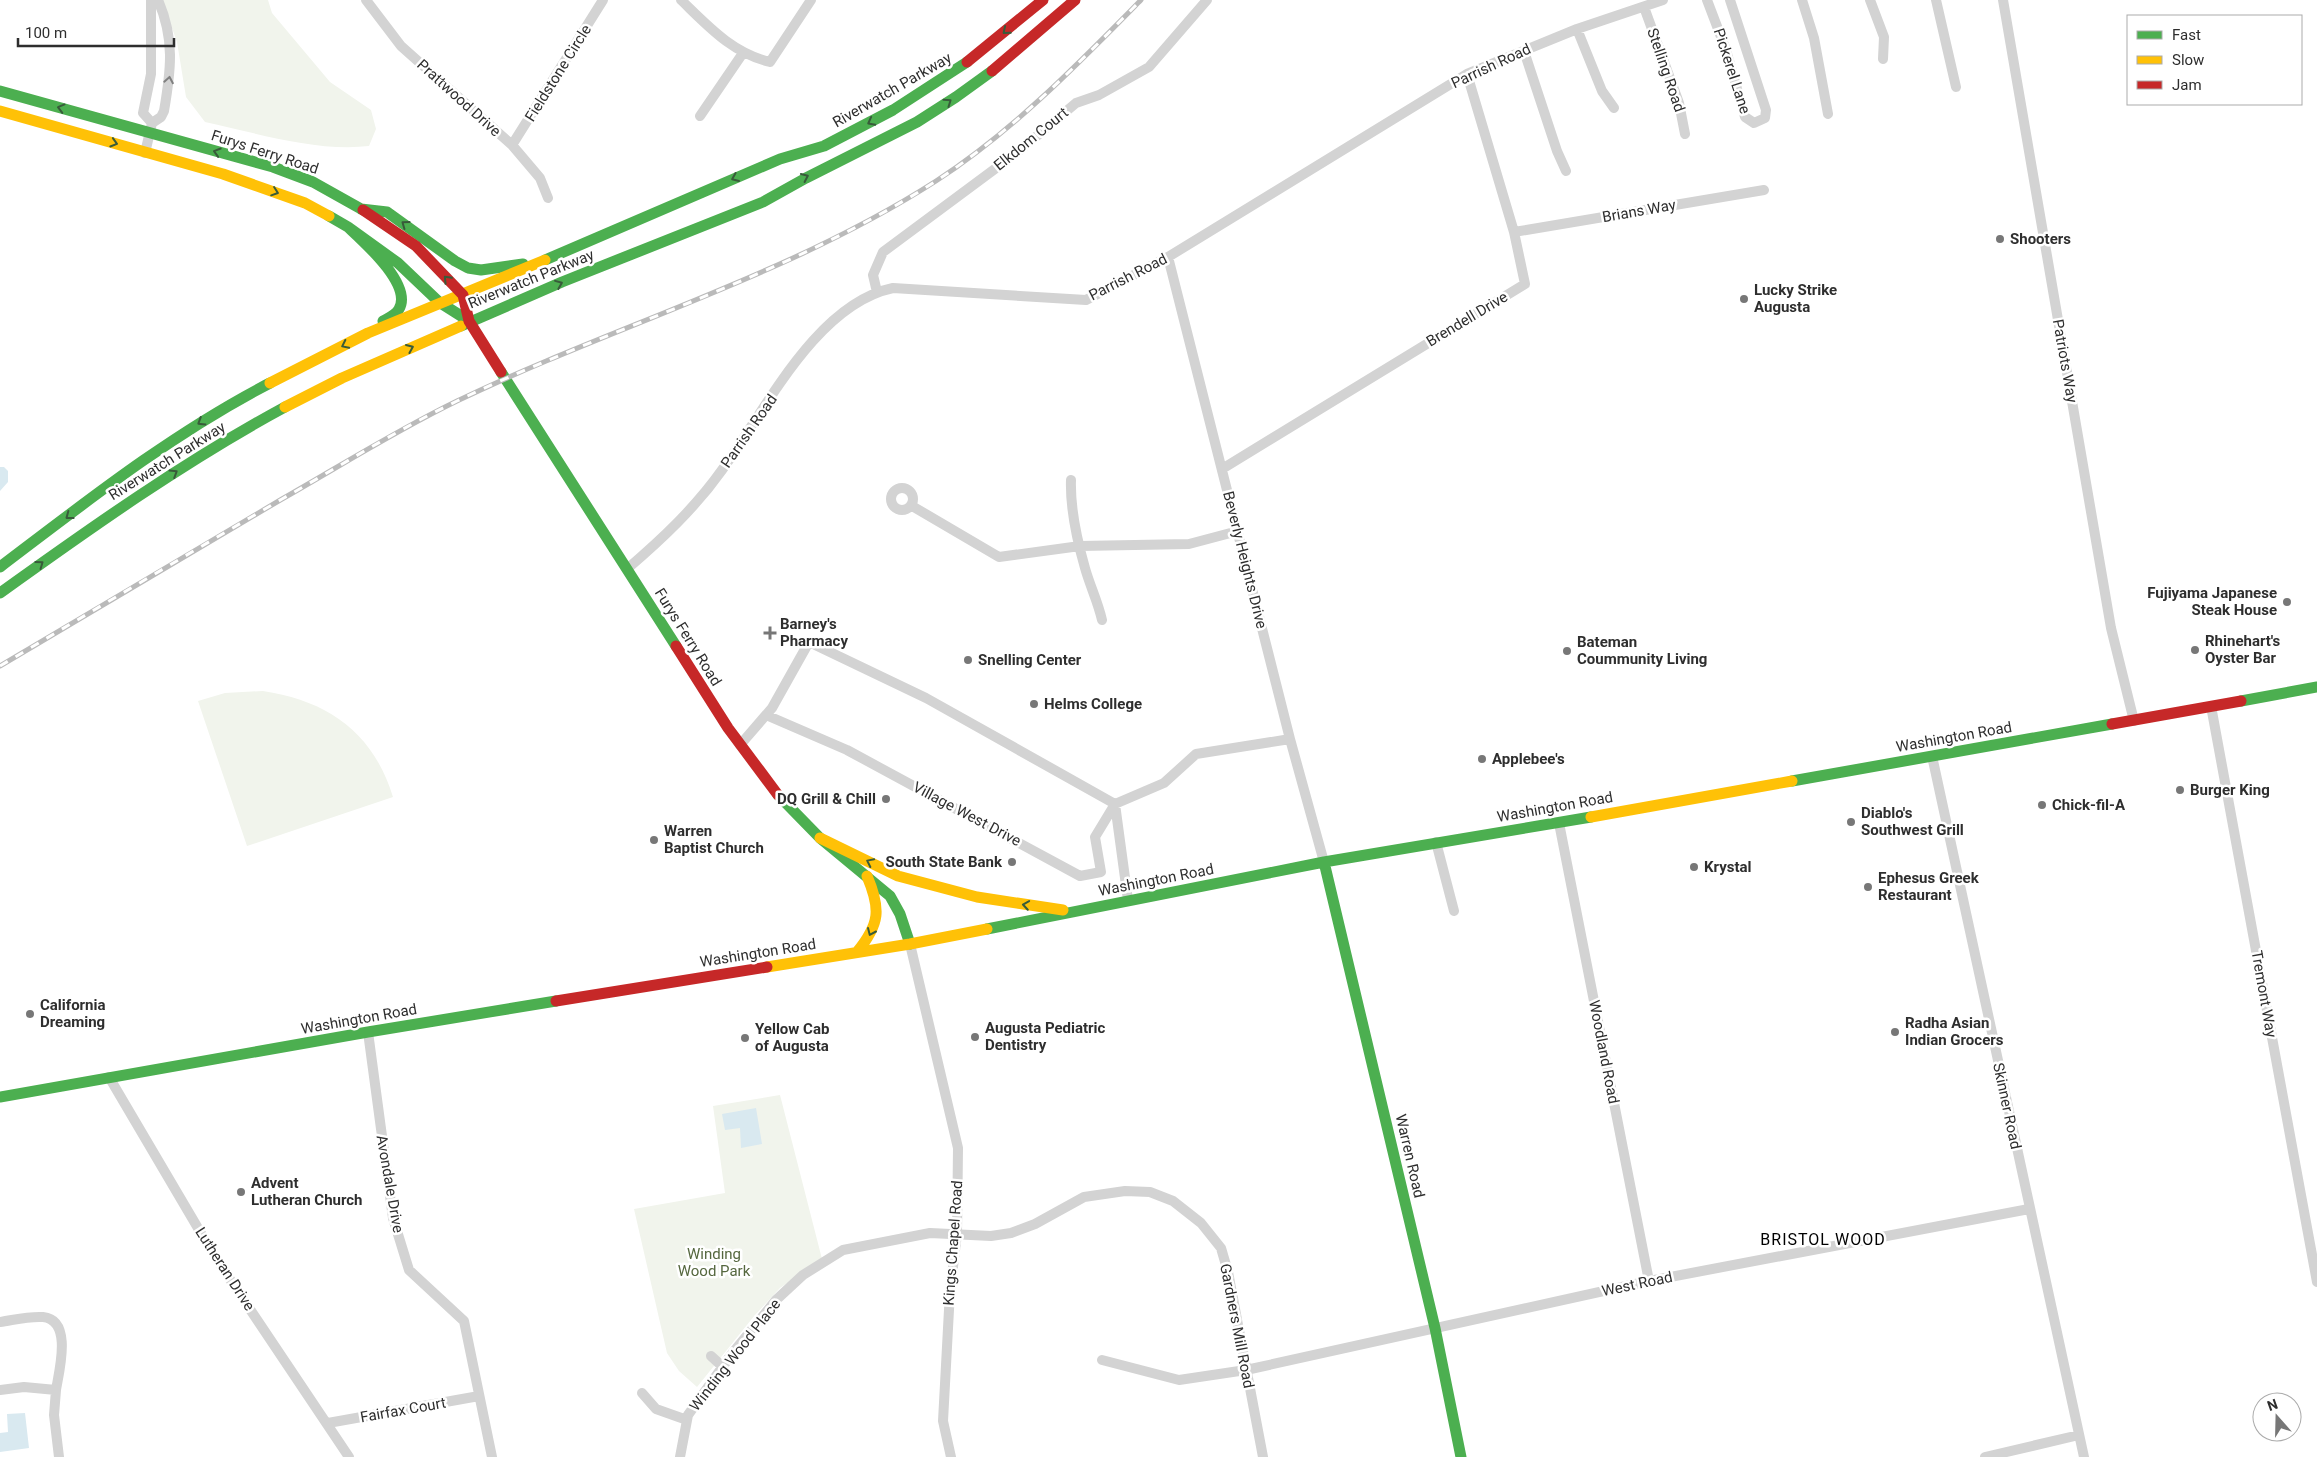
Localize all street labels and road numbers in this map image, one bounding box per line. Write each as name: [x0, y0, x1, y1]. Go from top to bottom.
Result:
street label: Fieldstone Circle: [521, 21, 595, 125]
street label: Stelling Road: [1643, 26, 1689, 114]
street label: Pickerel Lane: [1710, 26, 1754, 116]
street label: Parrish Road: [1448, 40, 1534, 92]
street label: Riverwatch Parkway: [829, 49, 955, 131]
street label: Prattwood Drive: [413, 56, 505, 140]
street label: Elkdom Court: [990, 103, 1072, 174]
street label: Furys Ferry Road: [209, 126, 321, 178]
street label: Brians Way: [1601, 196, 1677, 226]
street label: Riverwatch Parkway: [465, 246, 597, 312]
street label: Parrish Road: [1086, 250, 1170, 304]
street label: Brendell Drive: [1423, 288, 1511, 350]
street label: Patriots Way: [2049, 318, 2081, 404]
street label: Parrish Road: [717, 391, 781, 471]
street label: Riverwatch Parkway: [105, 418, 229, 504]
street label: Beverly Heights Drive: [1219, 489, 1271, 631]
street label: Furys Ferry Road: [651, 585, 725, 689]
street label: Washington Road: [1895, 718, 2013, 756]
street label: Village West Drive: [910, 778, 1024, 850]
street label: Washington Road: [1496, 788, 1614, 826]
street label: Washington Road: [1097, 860, 1215, 900]
street label: Washington Road: [699, 935, 817, 971]
street label: Tremont Way: [2247, 949, 2281, 1039]
street label: Woodland Road: [1585, 999, 1623, 1105]
street label: Washington Road: [300, 1000, 418, 1038]
street label: Skinner Road: [1989, 1061, 2025, 1151]
street label: Warren Road: [1392, 1112, 1428, 1200]
street label: Avondale Drive: [373, 1134, 407, 1234]
street label: Kings Chapel Road: [940, 1180, 966, 1306]
street label: Lutheran Drive: [191, 1224, 259, 1314]
street label: Gardners Mill Road: [1216, 1262, 1258, 1390]
street label: West Road: [1600, 1268, 1674, 1300]
street label: Winding Wood Place: [686, 1295, 784, 1415]
street label: Fairfax Court: [359, 1394, 447, 1426]

